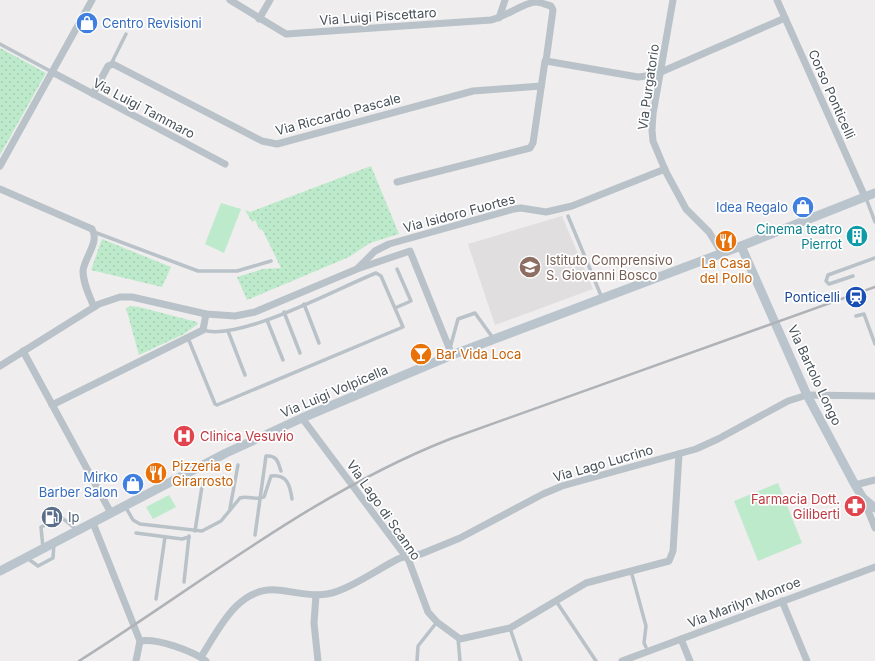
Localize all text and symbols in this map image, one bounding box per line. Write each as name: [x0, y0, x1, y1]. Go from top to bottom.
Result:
street label: Via Luigi Piscettaro: [319, 4, 437, 28]
shop icon: Centro Revisioni: [74, 10, 100, 36]
place label: Centro Revisioni: [102, 15, 202, 31]
street label: Via Purgatorio: [634, 43, 662, 131]
street label: Corso Ponticelli: [805, 47, 859, 141]
street label: Via Luigi Tammaro: [90, 74, 198, 142]
street label: Via Riccardo Pascale: [274, 90, 402, 138]
street label: Via Isidoro Fuortes: [401, 190, 517, 236]
shop icon: Idea Regalo: [790, 194, 816, 220]
place label: Idea Regalo: [716, 199, 788, 215]
place label: Cinema teatro Pierrot: [756, 221, 842, 252]
building icon: Cinema teatro Pierrot: [844, 223, 870, 249]
restaurant icon: La Casa del Pollo: [713, 228, 739, 254]
place label: Istituto Comprensivo S. Giovanni Bosco: [546, 252, 673, 283]
school or university icon: Istituto Comprensivo S. Giovanni Bosco: [517, 254, 543, 280]
place label: La Casa del Pollo: [700, 255, 752, 286]
station icon: Ponticelli: [843, 284, 869, 310]
place label: Ponticelli: [784, 289, 840, 305]
street label: Via Bartolo Longo: [785, 322, 845, 428]
bar icon: Bar Vida Loca: [408, 341, 434, 367]
place label: Bar Vida Loca: [436, 346, 521, 362]
street label: Via Luigi Volpicella: [278, 361, 390, 421]
hospital icon: Clinica Vesuvio: [171, 423, 197, 449]
place label: Clinica Vesuvio: [200, 428, 294, 444]
street label: Via Lago Lucrino: [551, 441, 655, 485]
street label: Via Lago di Scanno: [344, 457, 425, 563]
place label: Pizzeria e Girarrosto: [172, 458, 234, 489]
restaurant icon: Pizzeria e Girarrosto: [143, 460, 169, 486]
place label: Mirko Barber Salon: [39, 469, 118, 500]
shop icon: Mirko Barber Salon: [120, 471, 146, 497]
place label: Farmacia Dott. Giliberti: [751, 491, 840, 522]
pharmacy icon: Farmacia Dott. Giliberti: [842, 493, 868, 519]
fuel station icon: Ip: [39, 504, 65, 530]
place label: Ip: [68, 509, 79, 525]
street label: Via Marilyn Monroe: [685, 573, 803, 631]

